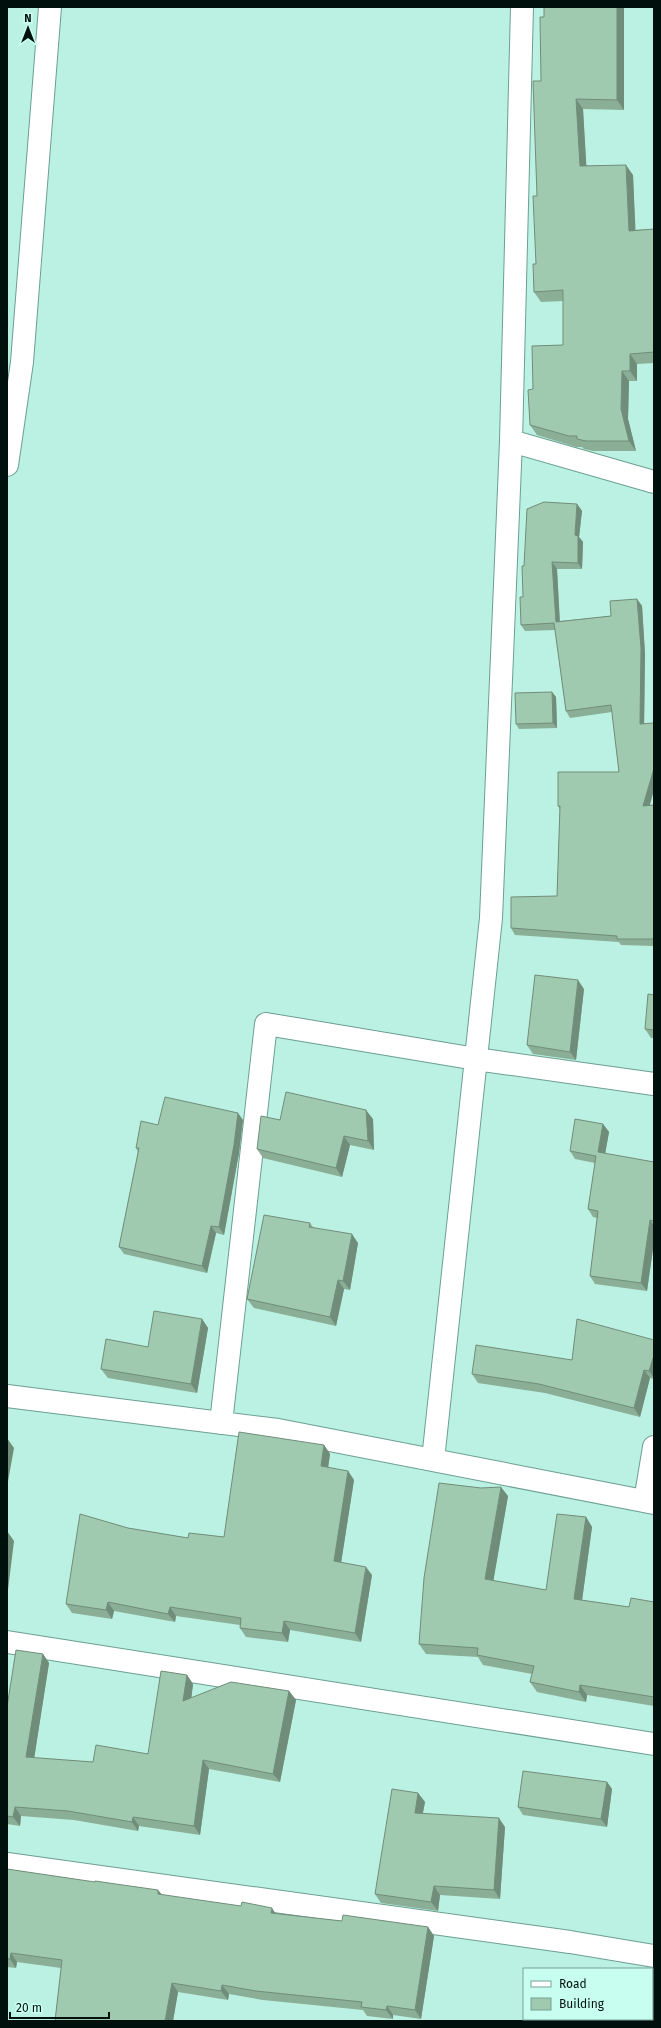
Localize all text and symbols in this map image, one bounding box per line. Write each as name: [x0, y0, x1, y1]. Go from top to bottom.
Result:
north arrow: [8, 8, 48, 48]
text: N: [24, 12, 32, 25]
legend: [523, 1968, 653, 2020]
text: Road: [559, 1977, 587, 1991]
scale bar: [10, 1994, 109, 2020]
text: Building: [559, 1997, 605, 2011]
text: 20 m: [16, 2001, 42, 2015]

